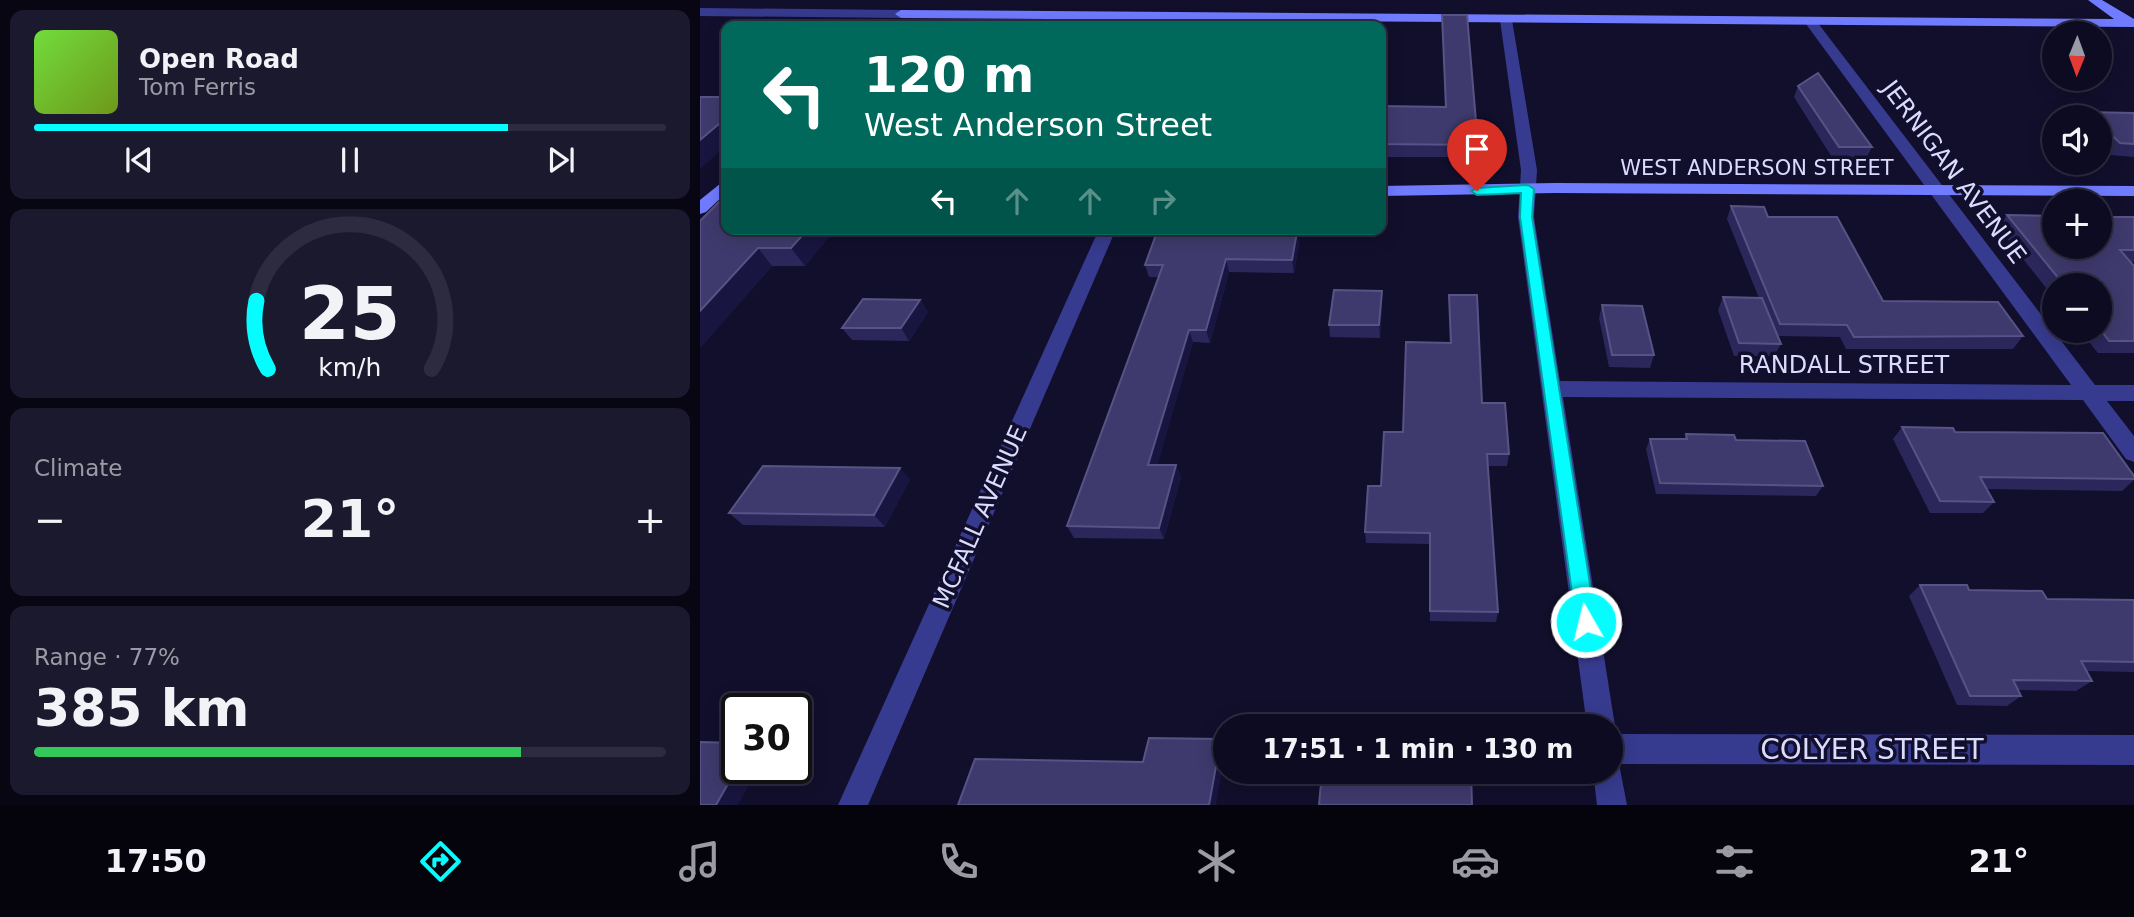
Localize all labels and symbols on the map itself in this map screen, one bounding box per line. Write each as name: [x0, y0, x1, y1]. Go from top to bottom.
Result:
north arrow: [2042, 21, 2112, 91]
street label: JERNIGAN AVENUE: [1875, 73, 2032, 269]
pin: [1447, 119, 1507, 191]
street label: WEST ANDERSON STREET: [1620, 156, 1894, 180]
street label: RANDALL STREET: [1739, 351, 1950, 379]
street label: MCFALL AVENUE: [927, 421, 1033, 613]
position arrow: [1549, 585, 1623, 659]
speed limit sign: 30: [721, 693, 812, 784]
street label: COLYER STREET: [1760, 733, 1985, 766]

